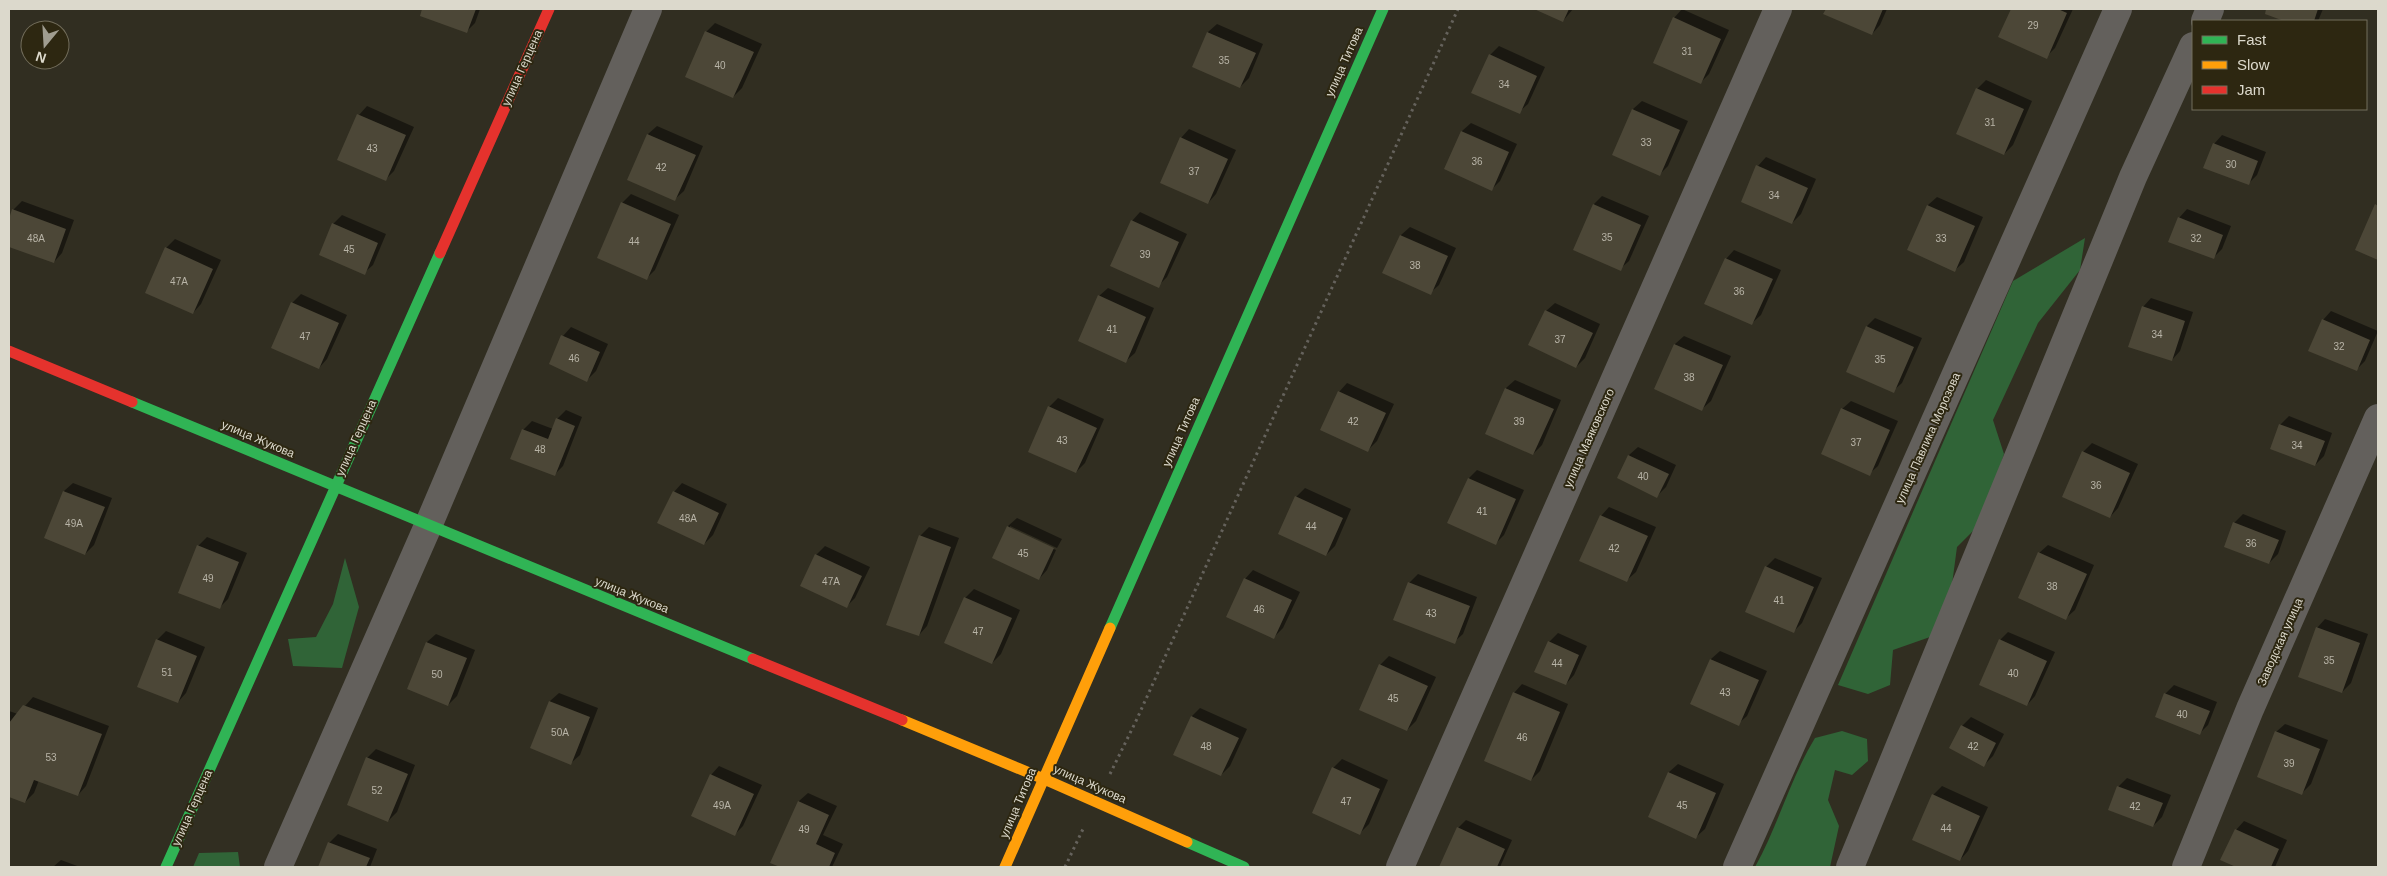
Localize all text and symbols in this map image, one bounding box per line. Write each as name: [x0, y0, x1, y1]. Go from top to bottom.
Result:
north arrow: [20, 20, 70, 70]
house number: 29: [2027, 20, 2039, 31]
legend: [2192, 20, 2367, 110]
street label: улица Титова: [1322, 25, 1366, 99]
street label: улица Герцена: [499, 27, 545, 108]
text: Fast: [2237, 31, 2267, 48]
house number: 31: [1681, 46, 1693, 57]
text: N: [34, 48, 48, 67]
house number: 35: [1218, 55, 1230, 66]
text: Slow: [2237, 56, 2270, 73]
house number: 40: [714, 60, 726, 71]
house number: 34: [1498, 79, 1510, 90]
text: Jam: [2237, 81, 2265, 98]
house number: 31: [1984, 117, 1996, 128]
house number: 33: [1640, 137, 1652, 148]
house number: 43: [366, 143, 378, 154]
house number: 36: [1471, 156, 1483, 167]
house number: 30: [2225, 159, 2237, 170]
house number: 42: [655, 162, 667, 173]
house number: 37: [1188, 166, 1200, 177]
house number: 34: [1768, 190, 1780, 201]
house number: 35: [1601, 232, 1613, 243]
house number: 48А: [27, 233, 45, 244]
house number: 33: [1935, 233, 1947, 244]
house number: 32: [2190, 233, 2202, 244]
house number: 44: [628, 236, 640, 247]
house number: 45: [343, 244, 355, 255]
house number: 39: [1139, 249, 1151, 260]
house number: 38: [1409, 260, 1421, 271]
house number: 47А: [170, 276, 188, 287]
house number: 36: [1733, 286, 1745, 297]
house number: 41: [1106, 324, 1118, 335]
house number: 34: [2151, 329, 2163, 340]
house number: 47: [299, 331, 311, 342]
house number: 37: [1554, 334, 1566, 345]
house number: 32: [2333, 341, 2345, 352]
house number: 46: [568, 353, 580, 364]
house number: 35: [1874, 354, 1886, 365]
street label: улица Павлика Морозова: [1893, 370, 1963, 506]
house number: 38: [1683, 372, 1695, 383]
street label: улица Маяковского: [1561, 386, 1617, 490]
street label: улица Титова: [1159, 395, 1203, 469]
street label: улица Герцена: [333, 397, 379, 478]
house number: 42: [1347, 416, 1359, 427]
house number: 39: [1513, 416, 1525, 427]
street label: улица Жукова: [219, 417, 297, 461]
house number: 43: [1056, 435, 1068, 446]
house number: 37: [1850, 437, 1862, 448]
house number: 34: [2291, 440, 2303, 451]
house number: 48: [534, 444, 546, 455]
house number: 40: [1637, 471, 1649, 482]
house number: 36: [2090, 480, 2102, 491]
house number: 41: [1476, 506, 1488, 517]
house number: 48А: [679, 513, 697, 524]
house number: 49А: [65, 518, 83, 529]
house number: 44: [1305, 521, 1317, 532]
house number: 36: [2245, 538, 2257, 549]
house number: 42: [1608, 543, 1620, 554]
house number: 45: [1017, 548, 1029, 559]
house number: 49: [202, 573, 214, 584]
street label: улица Жукова: [593, 574, 671, 616]
house number: 47А: [822, 576, 840, 587]
house number: 38: [2046, 581, 2058, 592]
house number: 41: [1773, 595, 1785, 606]
street label: Заводская улица: [2254, 596, 2306, 688]
house number: 46: [1253, 604, 1265, 615]
house number: 43: [1425, 608, 1437, 619]
house number: 47: [972, 626, 984, 637]
house number: 35: [2323, 655, 2335, 666]
house number: 44: [1551, 658, 1563, 669]
house number: 51: [161, 667, 173, 678]
house number: 40: [2007, 668, 2019, 679]
house number: 50: [431, 669, 443, 680]
house number: 43: [1719, 687, 1731, 698]
house number: 45: [1387, 693, 1399, 704]
house number: 40: [2176, 709, 2188, 720]
house number: 50А: [551, 727, 569, 738]
house number: 46: [1516, 732, 1528, 743]
house number: 48: [1200, 741, 1212, 752]
house number: 42: [1967, 741, 1979, 752]
house number: 53: [45, 752, 57, 763]
house number: 39: [2283, 758, 2295, 769]
street label: улица Жукова: [1051, 762, 1129, 806]
street label: улица Титова: [997, 766, 1039, 840]
street label: улица Герцена: [169, 767, 215, 848]
house number: 52: [371, 785, 383, 796]
house number: 47: [1340, 796, 1352, 807]
house number: 49А: [713, 800, 731, 811]
house number: 45: [1676, 800, 1688, 811]
house number: 42: [2129, 801, 2141, 812]
house number: 44: [1940, 823, 1952, 834]
house number: 49: [798, 824, 810, 835]

